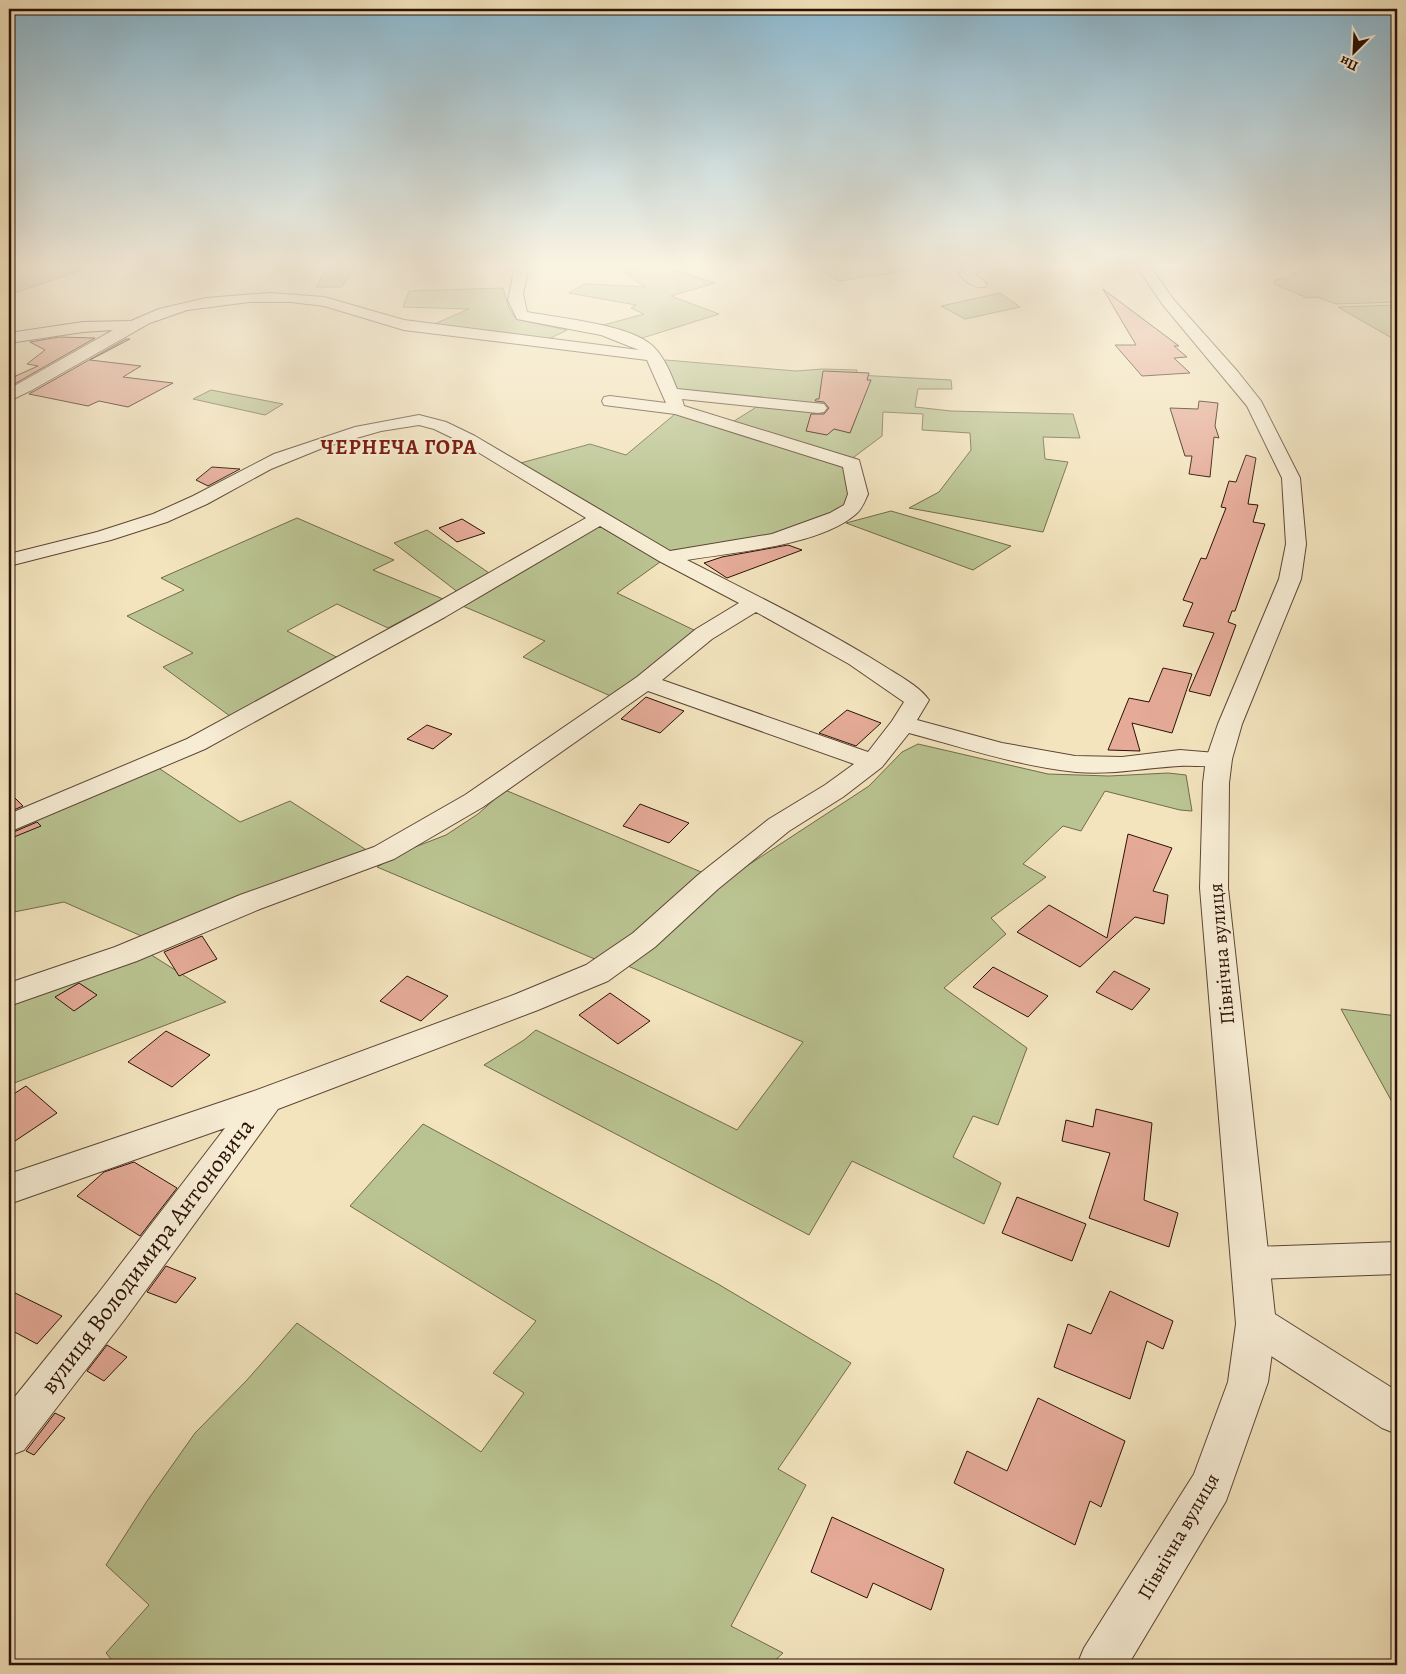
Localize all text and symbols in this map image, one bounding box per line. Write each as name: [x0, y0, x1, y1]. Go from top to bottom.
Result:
north arrow: [1328, 28, 1378, 78]
text: Пн: [1337, 51, 1361, 76]
district label: ЧЕРНЕЧА ГОРА: [321, 433, 477, 461]
street label: Північна вулиця: [1202, 882, 1241, 1026]
street label: вулиця Володимира Антоновича: [33, 1112, 261, 1400]
street label: Північна вулиця: [1131, 1468, 1226, 1604]

